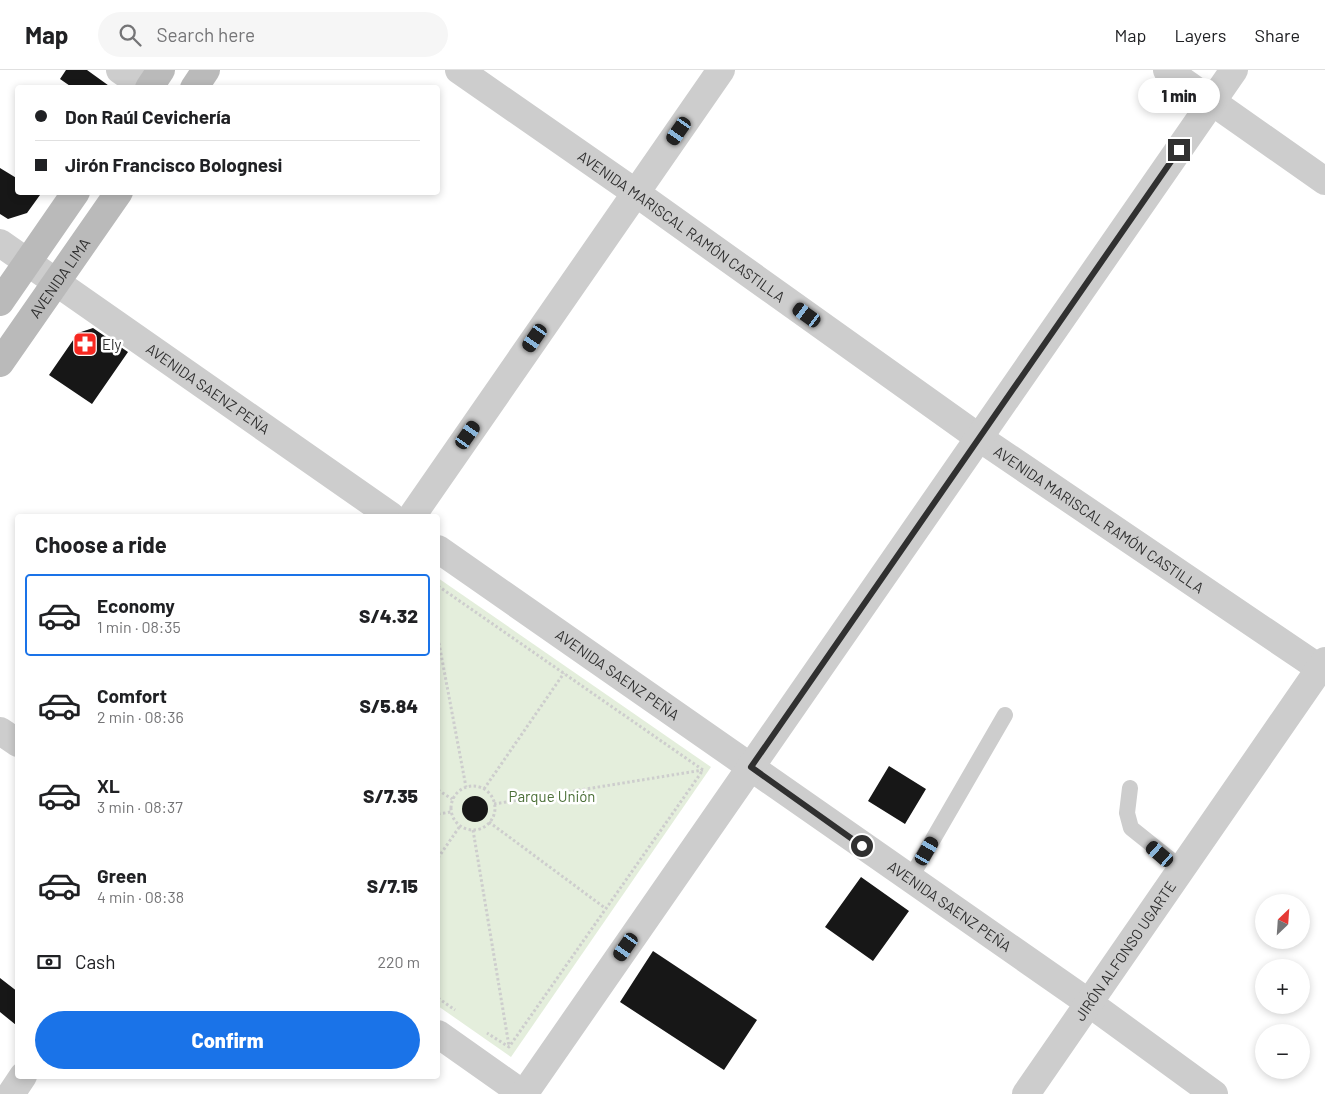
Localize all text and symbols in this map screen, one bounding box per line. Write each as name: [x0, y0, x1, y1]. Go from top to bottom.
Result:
search box: [98, 12, 448, 57]
text: Map: [25, 20, 68, 49]
icon: search: [116, 21, 144, 49]
text: Search here: [156, 23, 255, 46]
text: Map: [1114, 24, 1146, 46]
text: Layers: [1174, 24, 1227, 46]
text: Share: [1255, 24, 1300, 46]
callout: 1 min: [1138, 78, 1220, 112]
text: 1 min: [1161, 86, 1197, 105]
text: Don Raúl Cevichería: [65, 105, 231, 128]
car: [664, 114, 693, 148]
route end: [1168, 139, 1190, 161]
street label: AVENIDA MARISCAL RAMÓN CASTILLA: [575, 146, 789, 306]
text: Jirón Francisco Bolognesi: [65, 153, 282, 176]
street label: AVENIDA LIMA: [25, 234, 93, 321]
car: [790, 300, 823, 330]
car: [520, 321, 549, 355]
pharmacy icon: Ely: [72, 331, 98, 357]
place label: Ely: [102, 335, 122, 353]
street label: AVENIDA SAENZ PEÑA: [143, 339, 274, 438]
car: [453, 418, 482, 452]
street label: AVENIDA MARISCAL RAMÓN CASTILLA: [991, 441, 1208, 597]
text: Choose a ride: [35, 531, 167, 557]
icon: car: [37, 593, 82, 638]
text: Economy: [97, 594, 175, 617]
text: S/4.32: [359, 604, 418, 627]
text: 1 min · 08:35: [97, 617, 181, 636]
street label: AVENIDA SAENZ PEÑA: [552, 625, 683, 724]
icon: car: [37, 683, 82, 728]
text: Comfort: [97, 684, 167, 707]
text: S/5.84: [359, 694, 418, 717]
text: 2 min · 08:36: [97, 707, 184, 726]
icon: car: [37, 773, 82, 818]
text: XL: [97, 774, 120, 797]
text: S/7.35: [363, 784, 418, 807]
park label: Parque Unión: [509, 787, 595, 805]
text: 3 min · 08:37: [97, 797, 183, 816]
car: [913, 834, 940, 868]
route start: [851, 835, 873, 857]
car: [1143, 838, 1176, 870]
street label: AVENIDA SAENZ PEÑA: [884, 857, 1015, 955]
icon: car: [37, 863, 82, 908]
text: Green: [97, 864, 147, 887]
text: S/7.15: [367, 874, 418, 897]
street label: JIRÓN ALFONSO UGARTE: [1070, 878, 1179, 1024]
text: 4 min · 08:38: [97, 887, 184, 906]
north arrow: [1255, 894, 1310, 949]
map controls: [1255, 894, 1310, 1079]
car: [611, 930, 640, 964]
icon: cash: [35, 948, 63, 976]
text: Cash: [75, 950, 116, 973]
text: 220 m: [377, 952, 420, 971]
button: +: [1255, 959, 1310, 1014]
button: Confirm: [35, 1011, 420, 1069]
button: −: [1255, 1024, 1310, 1079]

